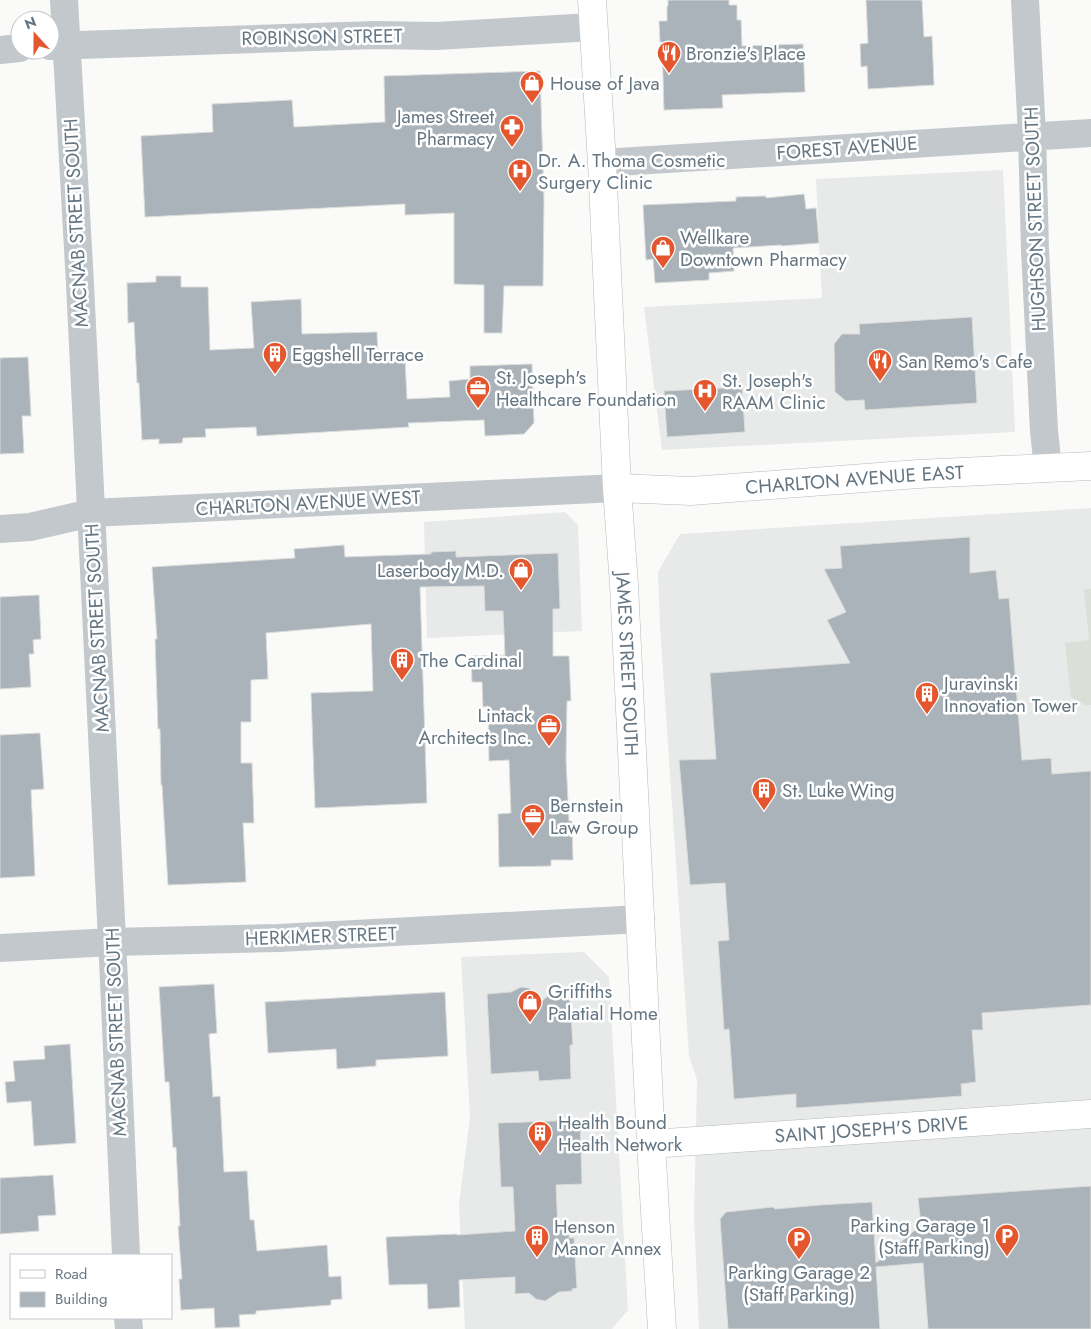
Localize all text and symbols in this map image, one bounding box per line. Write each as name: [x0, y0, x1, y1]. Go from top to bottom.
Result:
north arrow: [10, 10, 60, 60]
text: N: [22, 12, 39, 34]
street label: ROBINSON STREET: [241, 22, 403, 52]
restaurant icon: Bronzie's Place: [656, 40, 682, 74]
place label: Bronzie's Place: [686, 40, 806, 67]
shop icon: House of Java: [519, 70, 545, 104]
place label: House of Java: [550, 70, 660, 97]
place label: James Street Pharmacy: [394, 103, 495, 152]
street label: HUGHSON STREET SOUTH: [1018, 106, 1052, 332]
pharmacy icon: James Street Pharmacy: [499, 114, 525, 148]
street label: MACNAB STREET SOUTH: [57, 118, 95, 328]
street label: FOREST AVENUE: [776, 130, 918, 166]
place label: Dr. A. Thoma Cosmetic Surgery Clinic: [538, 147, 725, 196]
hospital icon: Dr. A. Thoma Cosmetic Surgery Clinic: [507, 158, 533, 192]
place label: Wellkare Downtown Pharmacy: [680, 224, 847, 273]
shop icon: Wellkare Downtown Pharmacy: [650, 235, 676, 269]
building icon: Eggshell Terrace: [262, 341, 288, 375]
place label: Eggshell Terrace: [292, 341, 424, 368]
restaurant icon: San Remo's Cafe: [867, 348, 893, 382]
place label: San Remo's Cafe: [898, 348, 1033, 375]
place label: St. Joseph's Healthcare Foundation: [496, 364, 676, 413]
place label: St. Joseph's RAAM Clinic: [722, 367, 826, 416]
office icon: St. Joseph's Healthcare Foundation: [465, 375, 491, 409]
hospital icon: St. Joseph's RAAM Clinic: [692, 378, 718, 412]
street label: CHARLTON AVENUE EAST: [744, 458, 965, 500]
street label: CHARLTON AVENUE WEST: [195, 484, 421, 522]
street label: MACNAB STREET SOUTH: [78, 523, 116, 733]
place label: Laserbody M.D.: [377, 557, 504, 584]
shop icon: Laserbody M.D.: [508, 557, 534, 591]
street label: JAMES STREET SOUTH: [609, 568, 646, 757]
building icon: The Cardinal: [389, 647, 415, 681]
place label: The Cardinal: [420, 647, 522, 674]
place label: Juravinski Innovation Tower: [941, 670, 1078, 719]
building icon: Juravinski Innovation Tower: [914, 681, 940, 715]
place label: Lintack Architects Inc.: [418, 702, 533, 751]
office icon: Lintack Architects Inc.: [536, 713, 562, 747]
building icon: St. Luke Wing: [751, 777, 777, 811]
place label: St. Luke Wing: [782, 777, 895, 804]
place label: Bernstein Law Group: [550, 792, 639, 841]
office icon: Bernstein Law Group: [520, 803, 546, 837]
street label: HERKIMER STREET: [245, 920, 398, 952]
street label: MACNAB STREET SOUTH: [99, 927, 133, 1137]
place label: Griffiths Palatial Home: [548, 978, 658, 1027]
shop icon: Griffiths Palatial Home: [517, 989, 543, 1023]
place label: Health Bound Health Network: [558, 1109, 683, 1158]
street label: SAINT JOSEPH'S DRIVE: [774, 1109, 969, 1149]
building icon: Health Bound Health Network: [527, 1120, 553, 1154]
place label: Parking Garage 1 (Staff Parking): [850, 1212, 990, 1261]
place label: Henson Manor Annex: [554, 1213, 661, 1262]
parking icon: Parking Garage 1 (Staff Parking): [994, 1223, 1020, 1257]
building icon: Henson Manor Annex: [524, 1224, 550, 1258]
parking icon: Parking Garage 2 (Staff Parking): [786, 1226, 812, 1260]
legend: [10, 1254, 172, 1319]
place label: Parking Garage 2 (Staff Parking): [728, 1259, 870, 1308]
text: Road: [55, 1263, 87, 1285]
text: Building: [55, 1288, 107, 1310]

